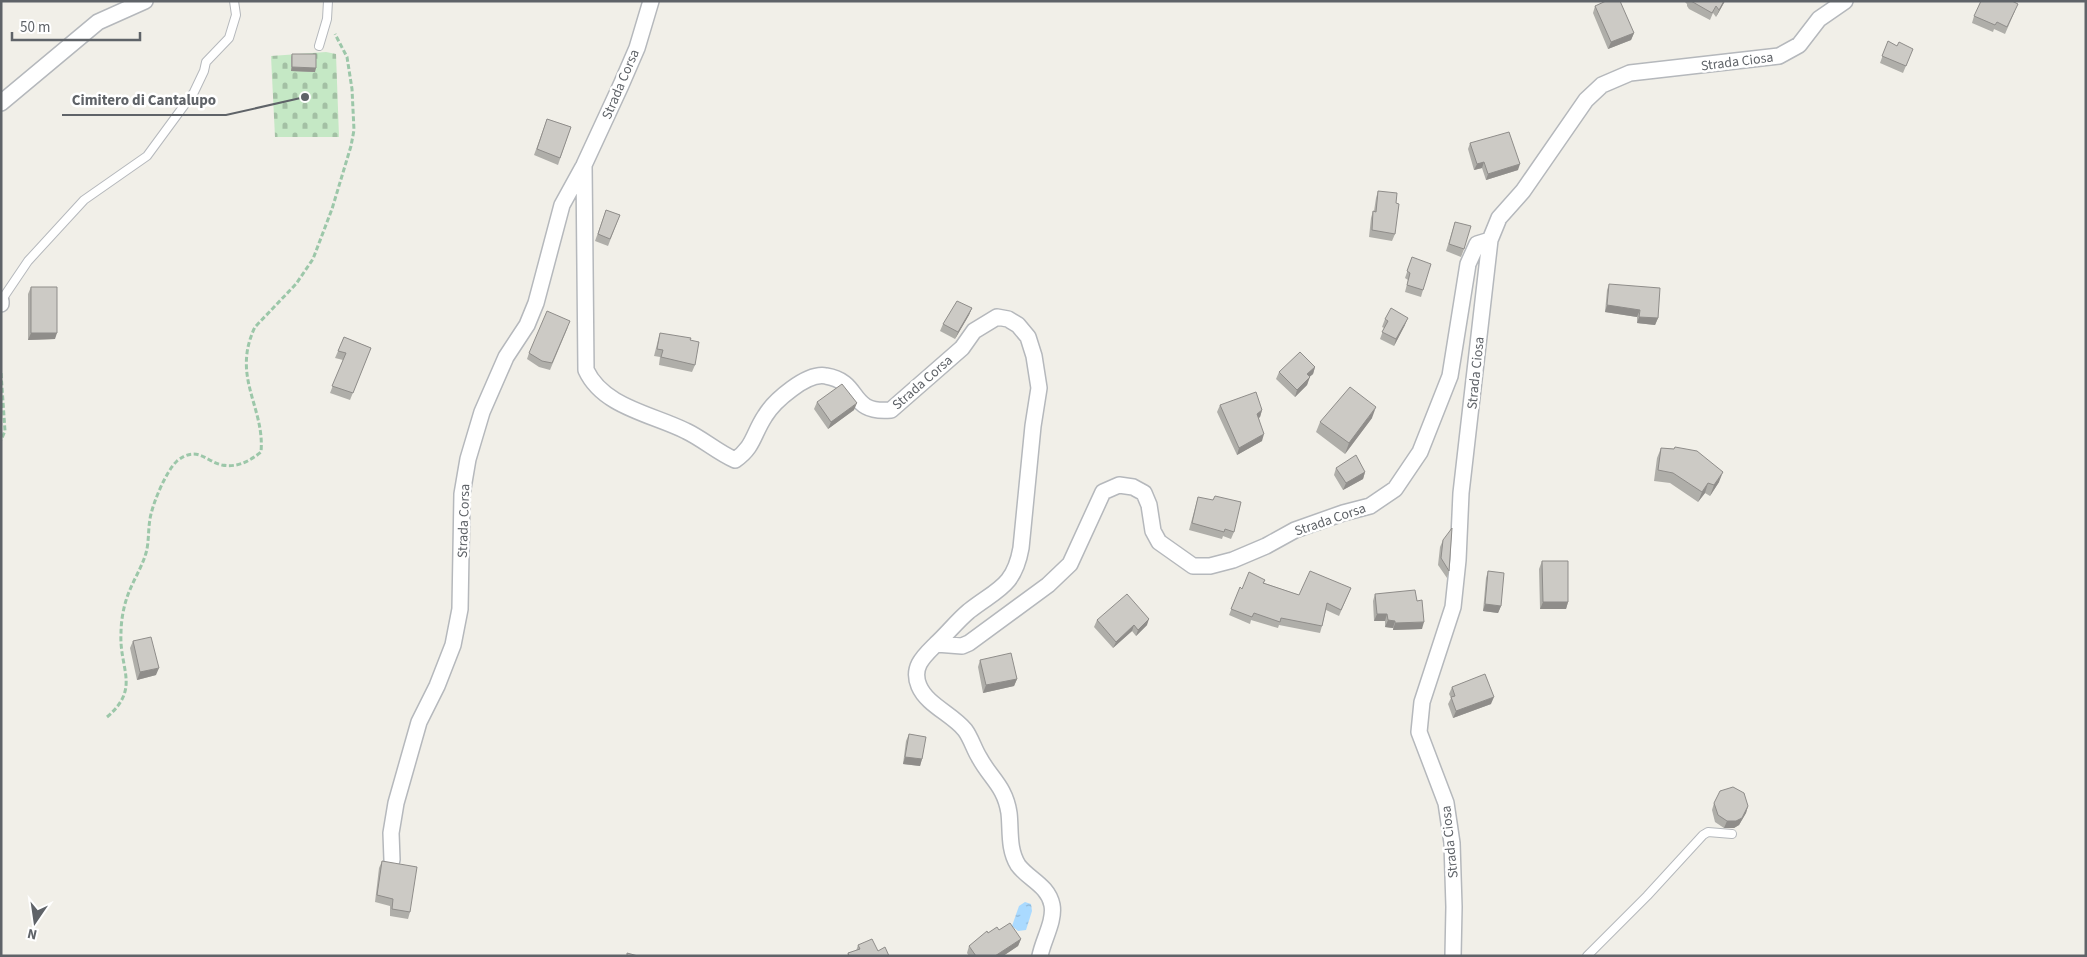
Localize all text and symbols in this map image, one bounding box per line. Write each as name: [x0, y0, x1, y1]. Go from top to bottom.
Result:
scale bar: [12, 10, 140, 42]
text: 50 m: [20, 17, 50, 38]
street label: Strada Corsa: [597, 46, 645, 123]
street label: Strada Ciosa: [1700, 48, 1775, 76]
callout: Cimitero di Cantalupo: [62, 85, 226, 115]
text: Cimitero di Cantalupo: [72, 90, 216, 111]
street label: Strada Ciosa: [1462, 336, 1490, 410]
street label: Strada Corsa: [888, 351, 957, 415]
street label: Strada Corsa: [453, 484, 475, 559]
street label: Strada Corsa: [1292, 498, 1369, 542]
street label: Strada Ciosa: [1436, 805, 1464, 879]
north arrow: [10, 897, 60, 947]
text: N: [26, 923, 39, 944]

